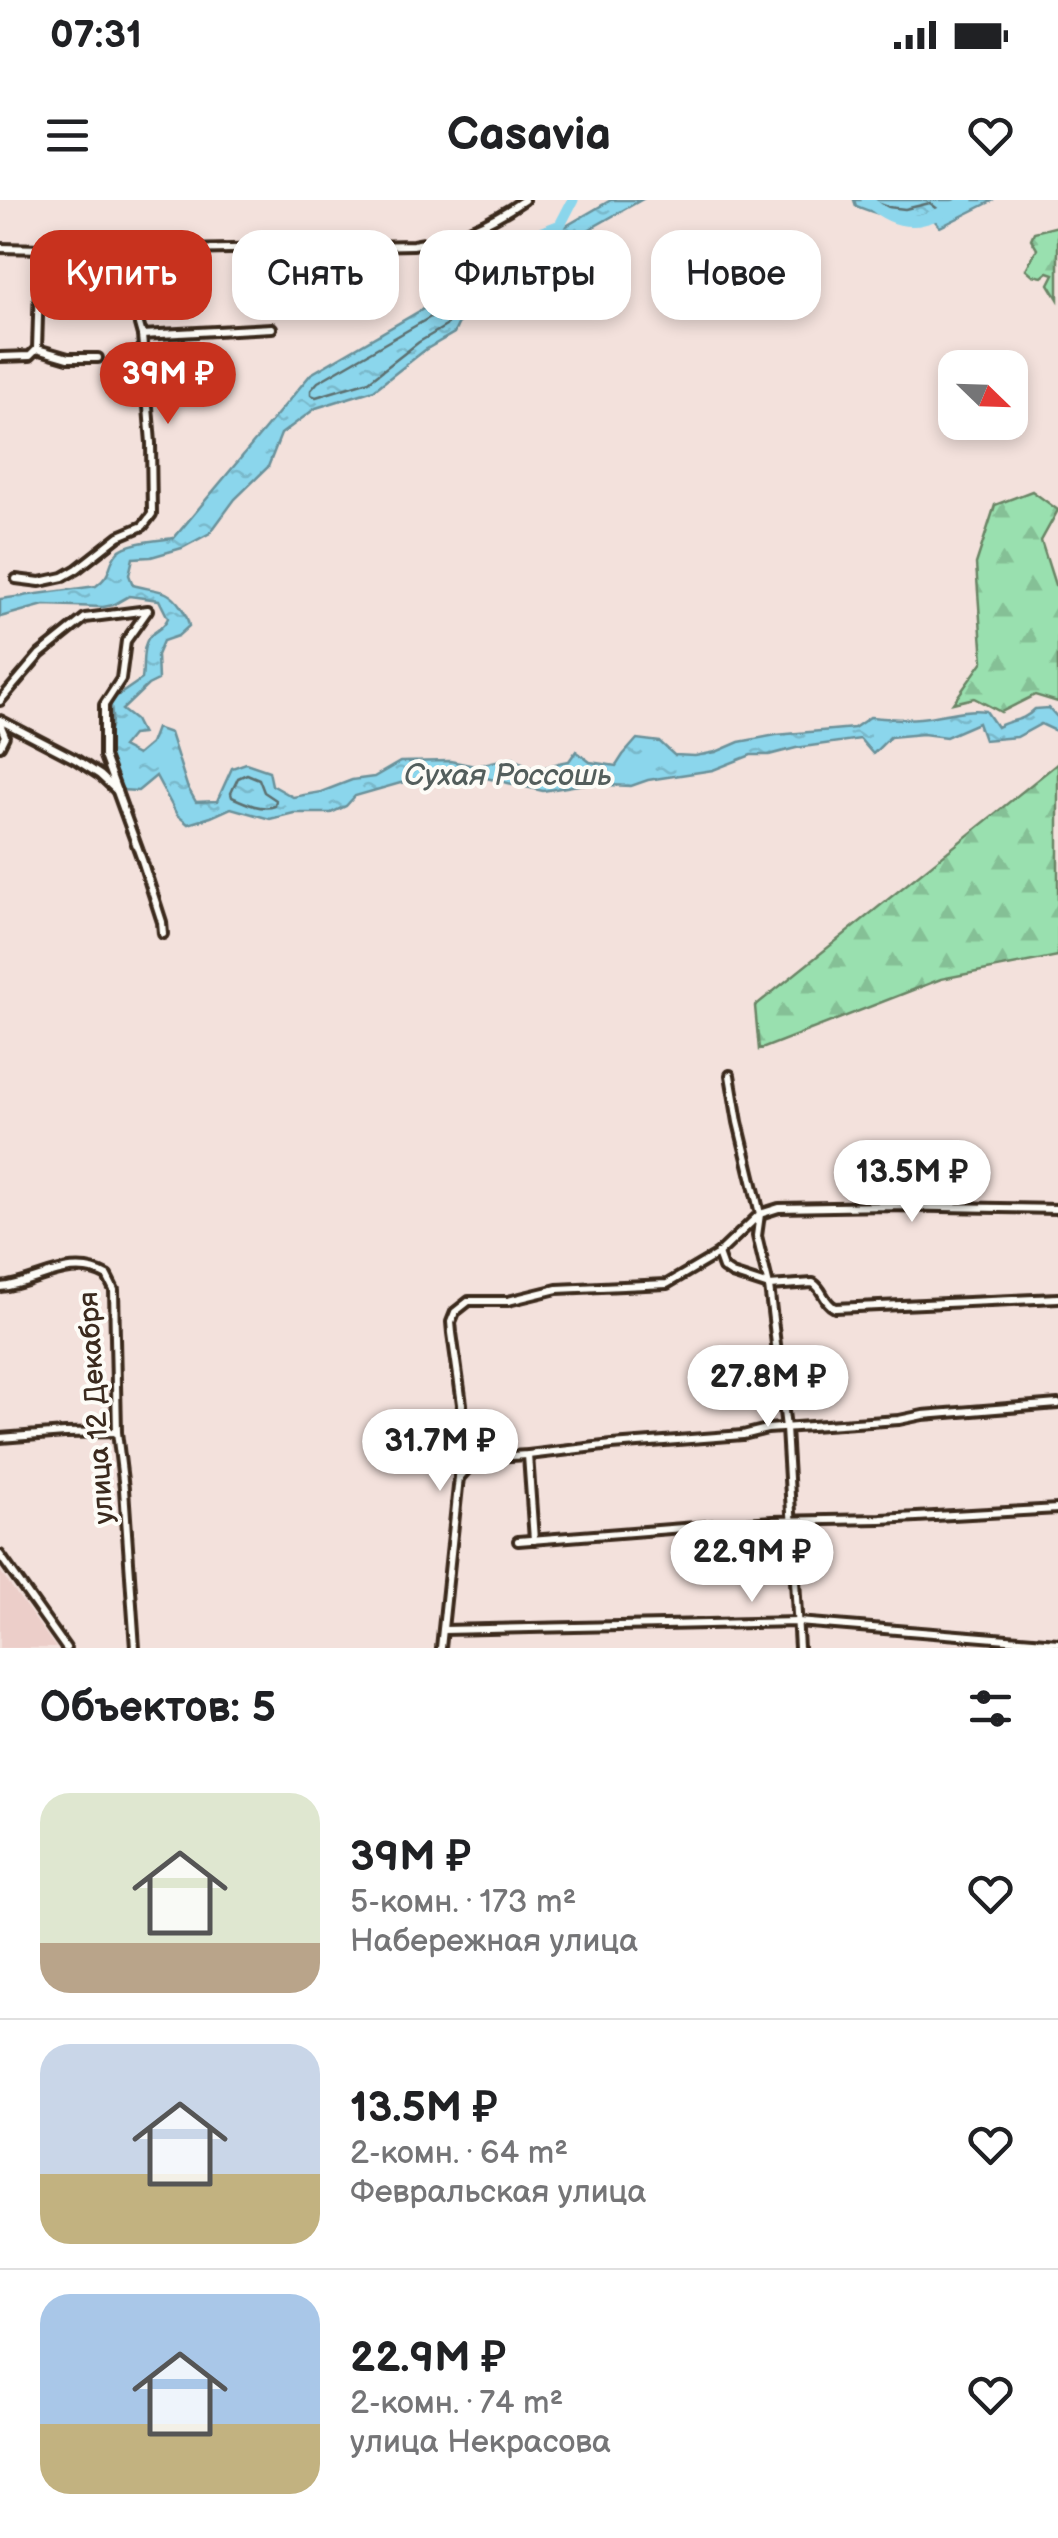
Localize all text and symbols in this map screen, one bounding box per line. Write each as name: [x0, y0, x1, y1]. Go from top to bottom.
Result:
text: 07:31: [50, 13, 142, 58]
icon: menu: [40, 108, 95, 163]
text: Casavia: [447, 108, 611, 163]
icon: heart: [963, 108, 1018, 163]
chip: Купить: [30, 230, 212, 320]
chip: Снять: [232, 230, 399, 320]
chip: Фильтры: [419, 230, 631, 320]
chip: Новое: [651, 230, 821, 320]
pin: 39M ₽: [98, 342, 238, 427]
north arrow: [938, 350, 1028, 440]
map controls: [938, 350, 1028, 440]
text: 39M ₽: [122, 355, 214, 394]
water label: Сухая Россошь: [404, 758, 612, 794]
pin: 13.5M ₽: [820, 1140, 1004, 1225]
text: 13.5M ₽: [856, 1153, 968, 1192]
street label: улица 12 Декабря: [72, 1291, 121, 1525]
pin: 27.8M ₽: [676, 1345, 860, 1430]
text: 27.8M ₽: [709, 1358, 827, 1397]
pin: 31.7M ₽: [348, 1409, 532, 1494]
text: 31.7M ₽: [384, 1422, 496, 1461]
pin: 22.9M ₽: [660, 1520, 844, 1605]
text: 22.9M ₽: [693, 1533, 811, 1572]
icon: filters: [963, 1681, 1018, 1736]
text: Объектов: 5: [40, 1683, 276, 1734]
text: 39M ₽: [350, 1832, 471, 1883]
icon: home: [120, 1833, 240, 1953]
icon: heart: [963, 1866, 1018, 1921]
text: 5-комн. · 173 m²: [350, 1883, 576, 1922]
text: Набережная улица: [350, 1922, 638, 1961]
text: 13.5M ₽: [350, 2083, 498, 2134]
icon: home: [120, 2084, 240, 2204]
icon: heart: [963, 2117, 1018, 2172]
text: 2-комн. · 64 m²: [350, 2134, 568, 2173]
text: Февральская улица: [350, 2173, 646, 2212]
text: 22.9M ₽: [350, 2333, 506, 2384]
icon: home: [120, 2334, 240, 2454]
icon: heart: [963, 2367, 1018, 2422]
text: 2-комн. · 74 m²: [350, 2384, 563, 2423]
text: улица Некрасова: [350, 2423, 611, 2462]

